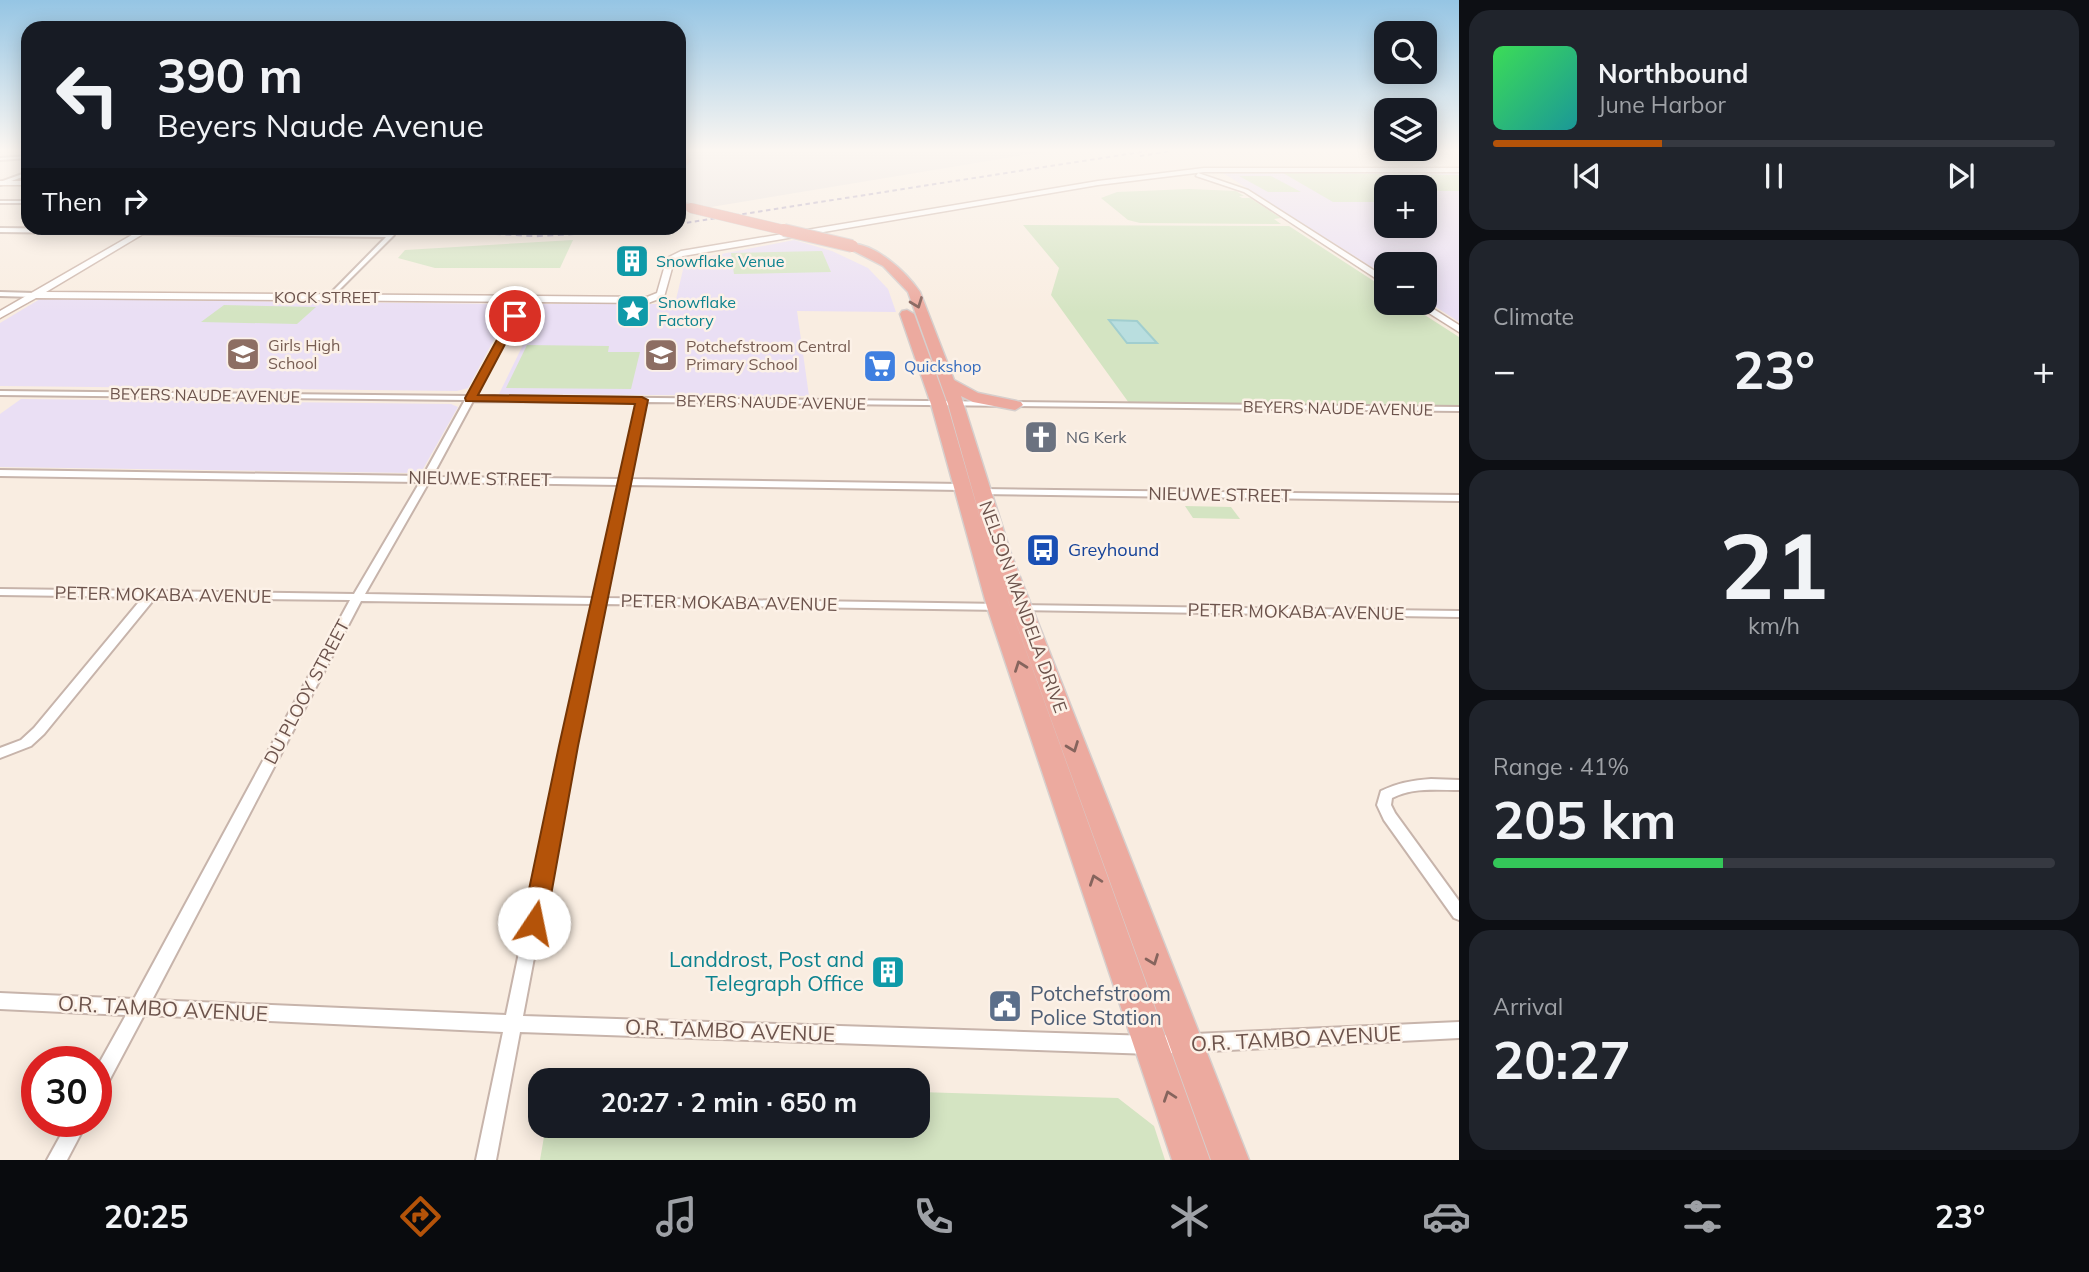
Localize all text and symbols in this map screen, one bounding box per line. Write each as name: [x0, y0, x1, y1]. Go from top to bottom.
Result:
map controls: [1374, 21, 1437, 315]
button: search: [1374, 21, 1437, 84]
text: 390 m: [157, 44, 303, 105]
icon: left: [42, 49, 133, 140]
text: Northbound: [1598, 57, 1748, 90]
text: June Harbor: [1598, 90, 1726, 119]
button: layers: [1374, 98, 1437, 161]
text: Beyers Naude Avenue: [157, 105, 484, 145]
icon: previous: [1568, 157, 1606, 195]
icon: pause: [1755, 157, 1793, 195]
icon: next: [1942, 157, 1980, 195]
button: +: [1374, 175, 1437, 238]
icon: right: [116, 182, 154, 220]
text: Then: [42, 185, 102, 218]
building icon: Snowflake Venue: [613, 242, 651, 280]
place label: Snowflake Venue: [656, 251, 784, 271]
button: −: [1374, 252, 1437, 315]
pin: [485, 286, 545, 346]
street label: KOCK STREET: [274, 287, 380, 307]
place icon: Snowflake Factory: [614, 292, 652, 330]
place label: Snowflake Factory: [658, 292, 736, 330]
one-way arrow: [909, 296, 923, 308]
icon: arrive: [496, 297, 534, 335]
text: Climate: [1493, 302, 1574, 331]
school or university icon: Girls High School: [224, 335, 262, 373]
place label: Girls High School: [268, 335, 340, 373]
school or university icon: Potchefstroom Central Primary School: [642, 336, 680, 374]
place label: Potchefstroom Central Primary School: [686, 336, 851, 374]
text: 23°: [1733, 337, 1815, 402]
text: −: [1493, 346, 1516, 394]
text: +: [2032, 346, 2055, 394]
supermarket icon: Quickshop: [861, 347, 899, 385]
place label: Quickshop: [904, 356, 981, 376]
street label: BEYERS NAUDE AVENUE: [110, 383, 300, 407]
street label: BEYERS NAUDE AVENUE: [676, 390, 866, 414]
street label: BEYERS NAUDE AVENUE: [1243, 396, 1433, 420]
church icon: NG Kerk: [1022, 418, 1060, 456]
place label: NG Kerk: [1066, 427, 1127, 447]
street label: NIEUWE STREET: [408, 466, 552, 491]
street label: NIEUWE STREET: [1148, 482, 1292, 507]
street label: NELSON MANDELA DRIVE: [974, 498, 1073, 716]
text: 21: [1719, 508, 1829, 622]
bus stop icon: Greyhound: [1024, 531, 1062, 569]
place label: Greyhound: [1068, 538, 1159, 561]
street label: PETER MOKABA AVENUE: [54, 581, 272, 608]
street label: PETER MOKABA AVENUE: [620, 589, 838, 616]
street label: PETER MOKABA AVENUE: [1187, 598, 1405, 625]
text: km/h: [1748, 611, 1800, 640]
street label: DU PLOOY STREET: [259, 615, 355, 768]
one-way arrow: [1014, 660, 1028, 672]
one-way arrow: [1065, 740, 1079, 752]
text: Range · 41%: [1493, 752, 1629, 781]
text: 205 km: [1493, 787, 1676, 852]
one-way arrow: [1089, 875, 1103, 887]
position arrow: [497, 886, 571, 960]
place label: Landdrost, Post and Telegraph Office: [669, 946, 864, 996]
building icon: Landdrost, Post and Telegraph Office: [869, 953, 907, 991]
one-way arrow: [1145, 953, 1159, 965]
place label: Potchefstroom Police Station: [1030, 980, 1171, 1030]
public building icon: Potchefstroom Police Station: [986, 987, 1024, 1025]
street label: O.R. TAMBO AVENUE: [57, 990, 269, 1026]
text: Arrival: [1493, 992, 1563, 1021]
street label: O.R. TAMBO AVENUE: [624, 1013, 836, 1047]
street label: O.R. TAMBO AVENUE: [1190, 1020, 1402, 1056]
text: 20:27: [1493, 1027, 1631, 1092]
speed limit sign: 30: [21, 1046, 112, 1137]
text: 20:27 · 2 min · 650 m: [601, 1086, 857, 1119]
one-way arrow: [1163, 1090, 1177, 1102]
icon: directions: [396, 1192, 445, 1241]
icon: music: [652, 1192, 701, 1241]
icon: phone: [909, 1192, 958, 1241]
icon: climate: [1165, 1192, 1214, 1241]
icon: car: [1422, 1192, 1471, 1241]
icon: filters: [1678, 1192, 1727, 1241]
text: 20:25: [104, 1196, 188, 1236]
text: 23°: [1935, 1196, 1985, 1236]

